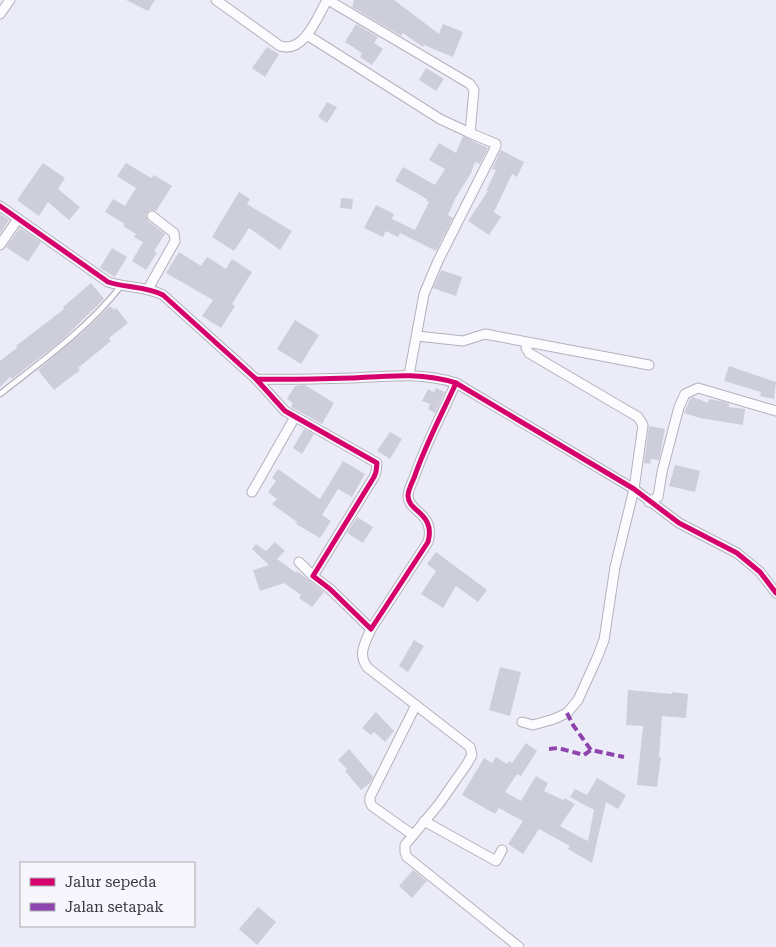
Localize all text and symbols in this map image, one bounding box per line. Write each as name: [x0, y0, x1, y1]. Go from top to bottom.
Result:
legend: [20, 862, 195, 927]
text: Jalur sepeda: [65, 873, 156, 891]
text: Jalan setapak: [65, 898, 164, 916]

